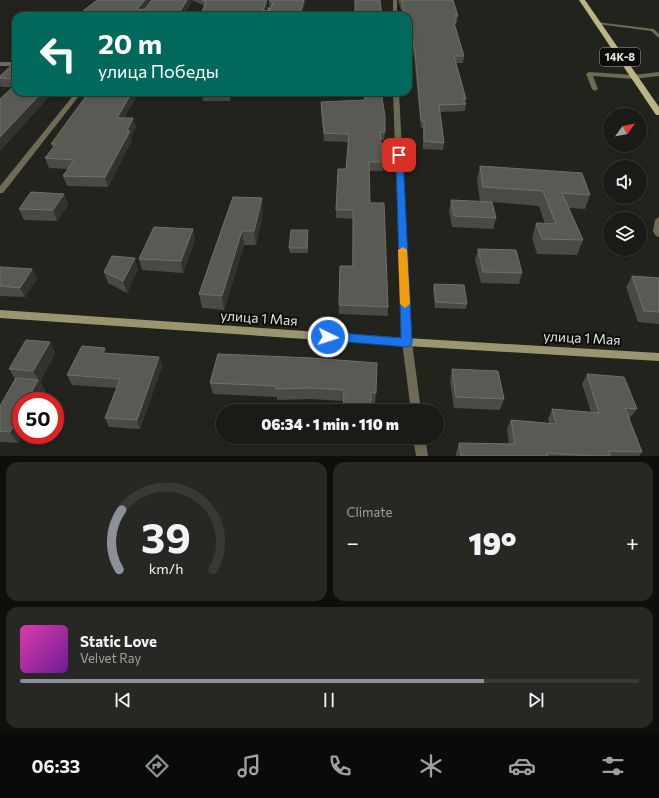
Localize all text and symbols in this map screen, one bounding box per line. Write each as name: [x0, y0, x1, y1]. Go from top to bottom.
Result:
text: 20 m: [98, 26, 162, 60]
icon: left: [32, 28, 84, 80]
road number: 14К-8: [600, 48, 640, 66]
text: улица Победы: [98, 60, 219, 82]
north arrow: [603, 108, 647, 152]
map controls: [603, 108, 647, 256]
pin: [382, 138, 416, 172]
icon: arrive: [388, 144, 410, 166]
button: sound: [603, 160, 647, 204]
button: layers: [603, 212, 647, 256]
street label: улица 1 Мая: [220, 306, 298, 329]
position arrow: [307, 316, 349, 358]
street label: улица 1 Мая: [543, 327, 621, 348]
speed limit sign: 50: [12, 392, 64, 444]
text: 06:34 · 1 min · 110 m: [261, 415, 399, 433]
text: Climate: [347, 504, 392, 520]
text: 39: [141, 510, 191, 561]
text: 19°: [468, 524, 517, 561]
text: −: [347, 529, 359, 556]
text: +: [626, 529, 639, 556]
text: km/h: [149, 558, 184, 576]
text: Static Love: [80, 632, 157, 650]
text: Velvet Ray: [80, 650, 141, 666]
icon: previous: [112, 689, 134, 711]
icon: pause: [318, 689, 340, 711]
icon: next: [525, 689, 547, 711]
icon: directions: [143, 752, 171, 780]
icon: music: [235, 752, 263, 780]
icon: phone: [326, 752, 354, 780]
icon: climate: [417, 752, 445, 780]
icon: car: [508, 752, 536, 780]
icon: filters: [599, 752, 627, 780]
text: 06:33: [32, 755, 80, 777]

